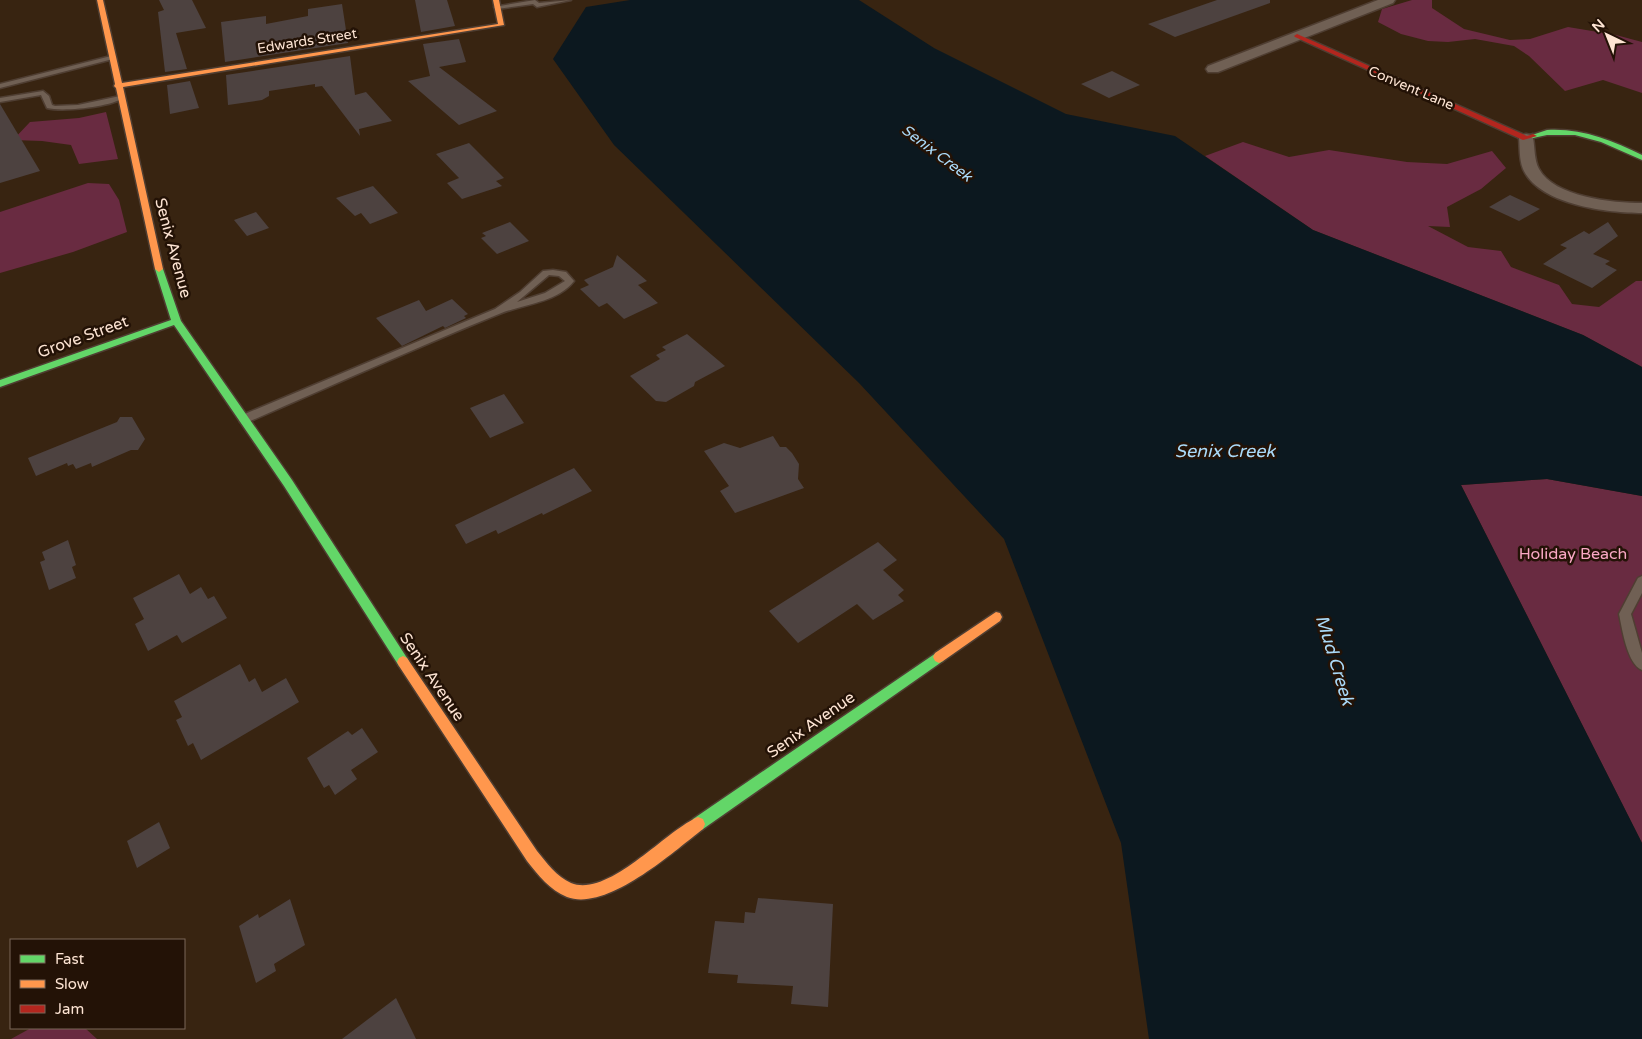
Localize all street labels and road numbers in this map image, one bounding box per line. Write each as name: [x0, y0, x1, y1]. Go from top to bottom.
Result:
street label: Edwards Street: [256, 25, 359, 57]
street label: Convent Lane: [1366, 62, 1456, 114]
street label: Senix Avenue: [150, 196, 196, 300]
street label: Grove Street: [35, 311, 131, 363]
street label: Senix Avenue: [395, 629, 469, 725]
street label: Senix Avenue: [763, 687, 859, 763]

